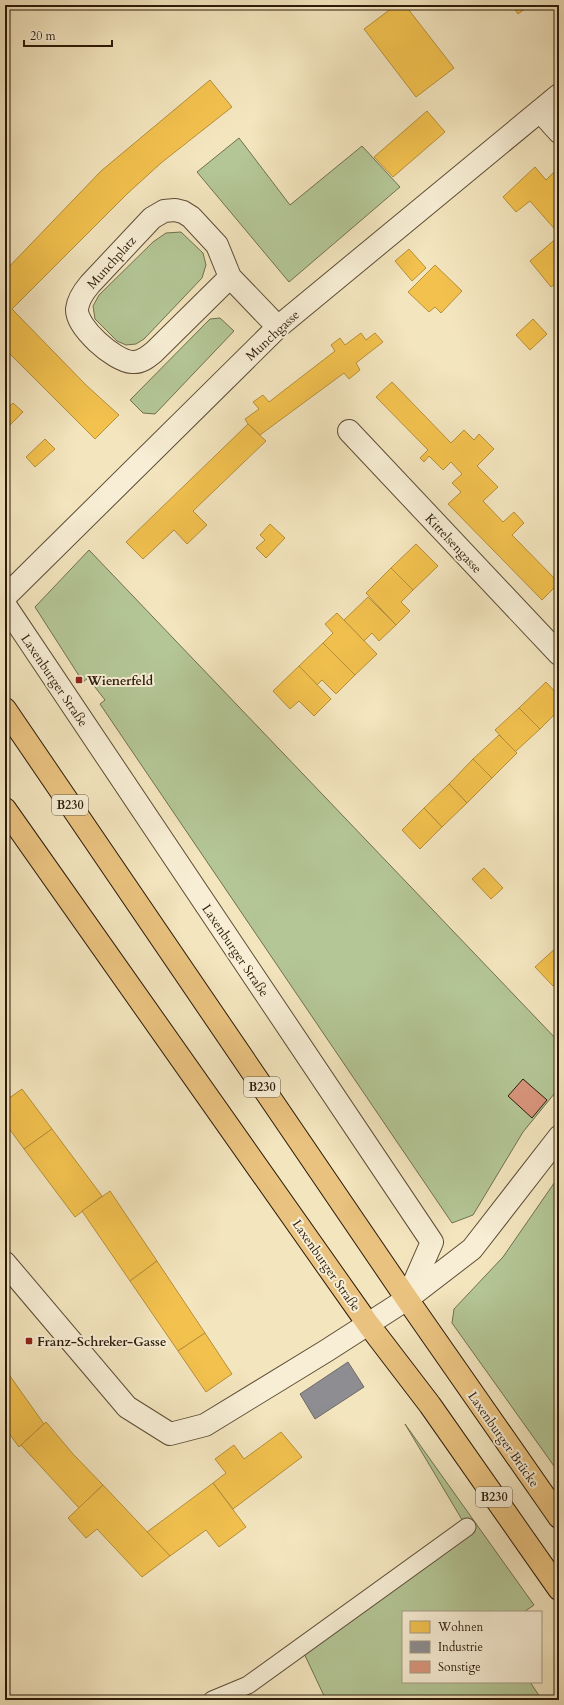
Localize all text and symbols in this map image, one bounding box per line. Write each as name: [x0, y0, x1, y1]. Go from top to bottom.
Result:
scale bar: [24, 22, 112, 48]
text: 20 m: [30, 28, 57, 44]
street label: Munchplatz: [83, 232, 141, 293]
street label: Munchgasse: [242, 306, 304, 365]
street label: Kittelsengasse: [421, 510, 486, 578]
street label: Laxenburger Straße: [16, 631, 92, 730]
place label: Wienerfeld: [86, 672, 154, 690]
marker: Wienerfeld: [74, 675, 84, 685]
road number: B230: [52, 795, 88, 815]
street label: Laxenburger Straße: [197, 901, 273, 1000]
road number: B230: [244, 1077, 280, 1097]
street label: Laxenburger Straße: [288, 1216, 365, 1315]
place label: Franz-Schreker-Gasse: [37, 1333, 166, 1351]
marker: Franz-Schreker-Gasse: [24, 1336, 34, 1346]
street label: Laxenburger Brücke: [463, 1388, 543, 1491]
road number: B230: [476, 1487, 512, 1507]
legend: [402, 1611, 542, 1683]
text: Wohnen: [437, 1619, 484, 1635]
text: Industrie: [438, 1639, 483, 1655]
text: Sonstige: [438, 1659, 481, 1675]

